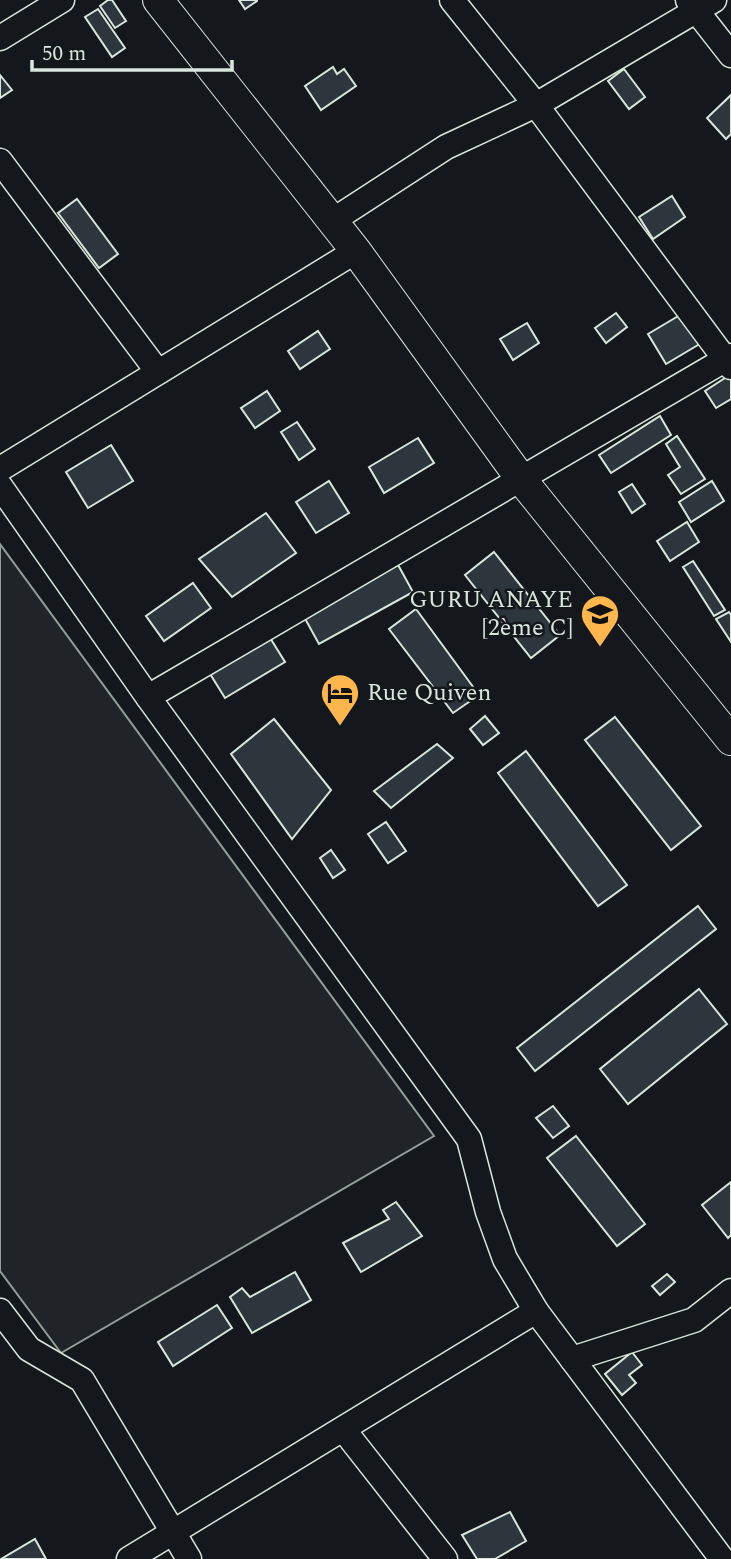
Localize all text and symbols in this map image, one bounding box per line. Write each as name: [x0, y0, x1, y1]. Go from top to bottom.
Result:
scale bar: [32, 28, 231, 72]
text: 50 m: [42, 38, 86, 70]
place label: GURU ANAYE [2ème C]: [409, 582, 573, 646]
school or university icon: GURU ANAYE [2ème C]: [579, 593, 621, 648]
hotel icon: Rue Quiven: [319, 672, 361, 727]
place label: Rue Quiven: [367, 675, 491, 711]

